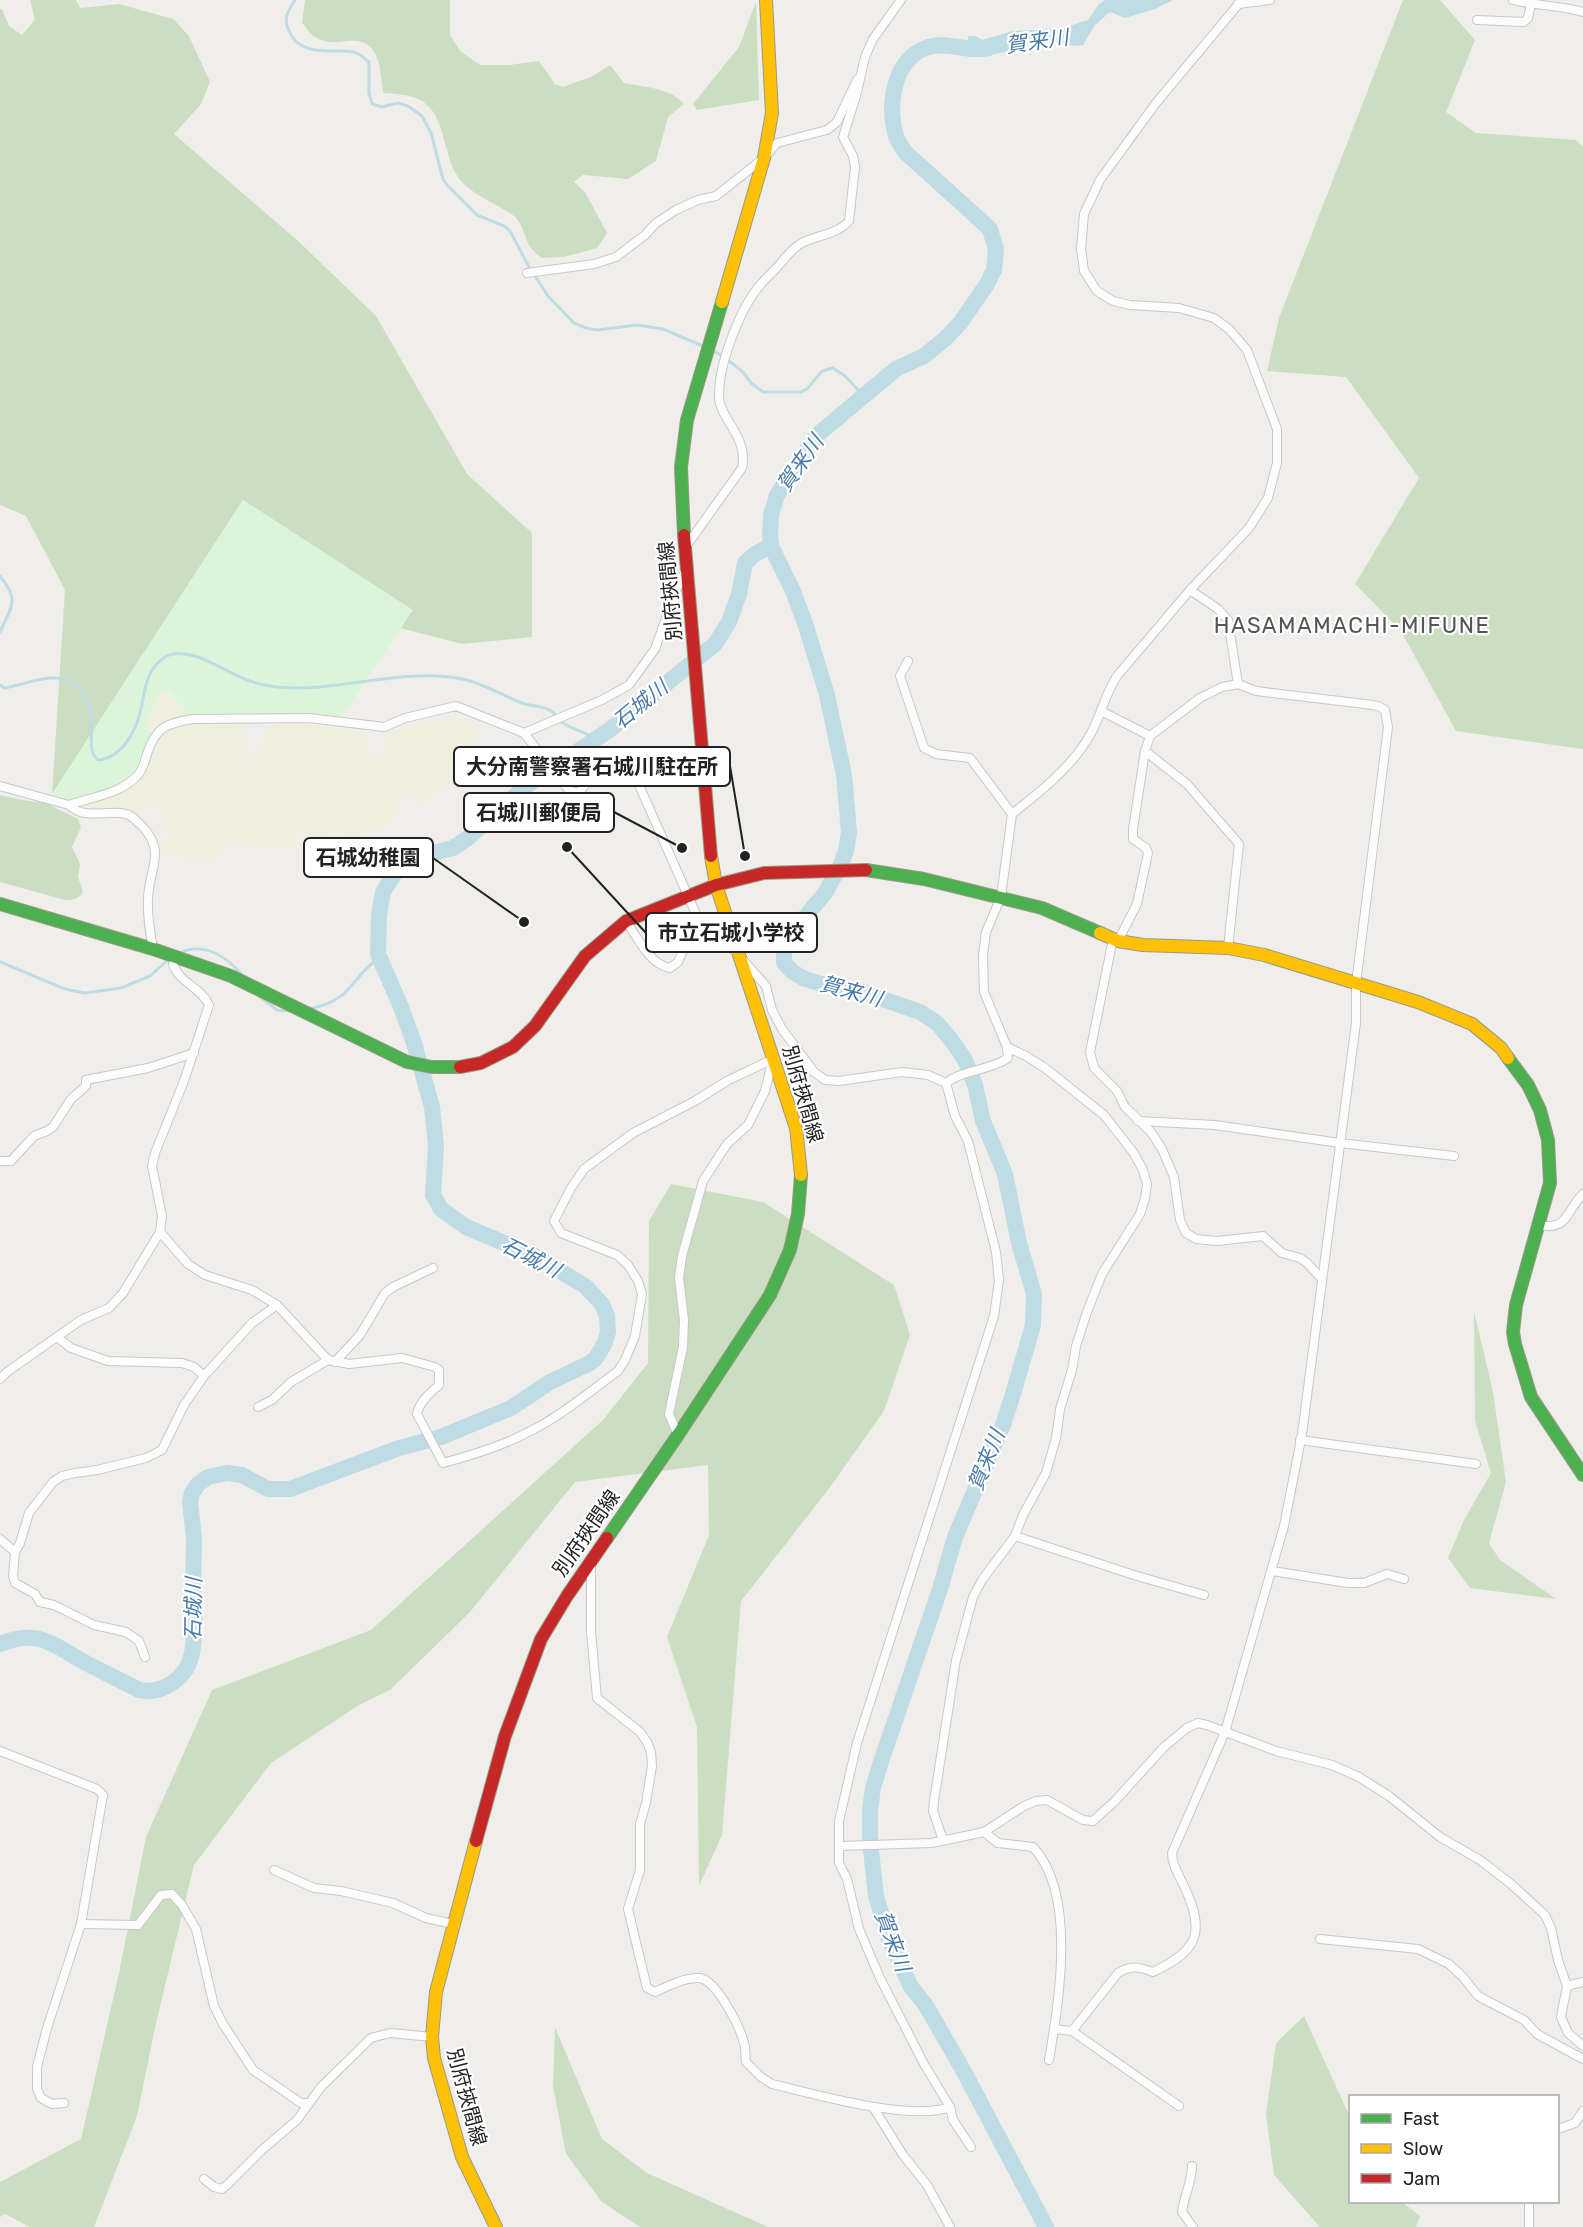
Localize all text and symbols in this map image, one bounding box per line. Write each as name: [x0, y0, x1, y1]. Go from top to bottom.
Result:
water label: 賀来川: [1004, 24, 1072, 58]
water label: 賀来川: [772, 428, 829, 496]
street label: 別府挾間線: [654, 540, 686, 642]
district label: HASAMAMACHI-MIFUNE: [1214, 612, 1490, 639]
water label: 石城川: [608, 673, 674, 734]
callout: 大分南警察署石城川駐在所: [454, 747, 730, 786]
text: 大分南警察署石城川駐在所: [466, 754, 718, 779]
callout: 石城川郵便局: [464, 793, 614, 832]
text: 石城川郵便局: [476, 800, 602, 825]
callout: 石城幼稚園: [304, 838, 433, 877]
text: 石城幼稚園: [316, 845, 421, 870]
callout: 市立石城小学校: [646, 913, 817, 952]
text: 市立石城小学校: [658, 920, 805, 945]
water label: 賀来川: [817, 971, 887, 1012]
street label: 別府挾間線: [778, 1043, 828, 1145]
water label: 石城川: [497, 1232, 567, 1283]
water label: 賀来川: [963, 1424, 1010, 1494]
street label: 別府挾間線: [547, 1485, 625, 1581]
water label: 石城川: [180, 1575, 206, 1641]
water label: 賀来川: [870, 1907, 917, 1977]
street label: 別府挾間線: [442, 2046, 492, 2148]
legend: [1349, 2095, 1559, 2203]
text: Fast: [1403, 2108, 1439, 2130]
text: Slow: [1403, 2138, 1443, 2160]
text: Jam: [1403, 2168, 1440, 2190]

